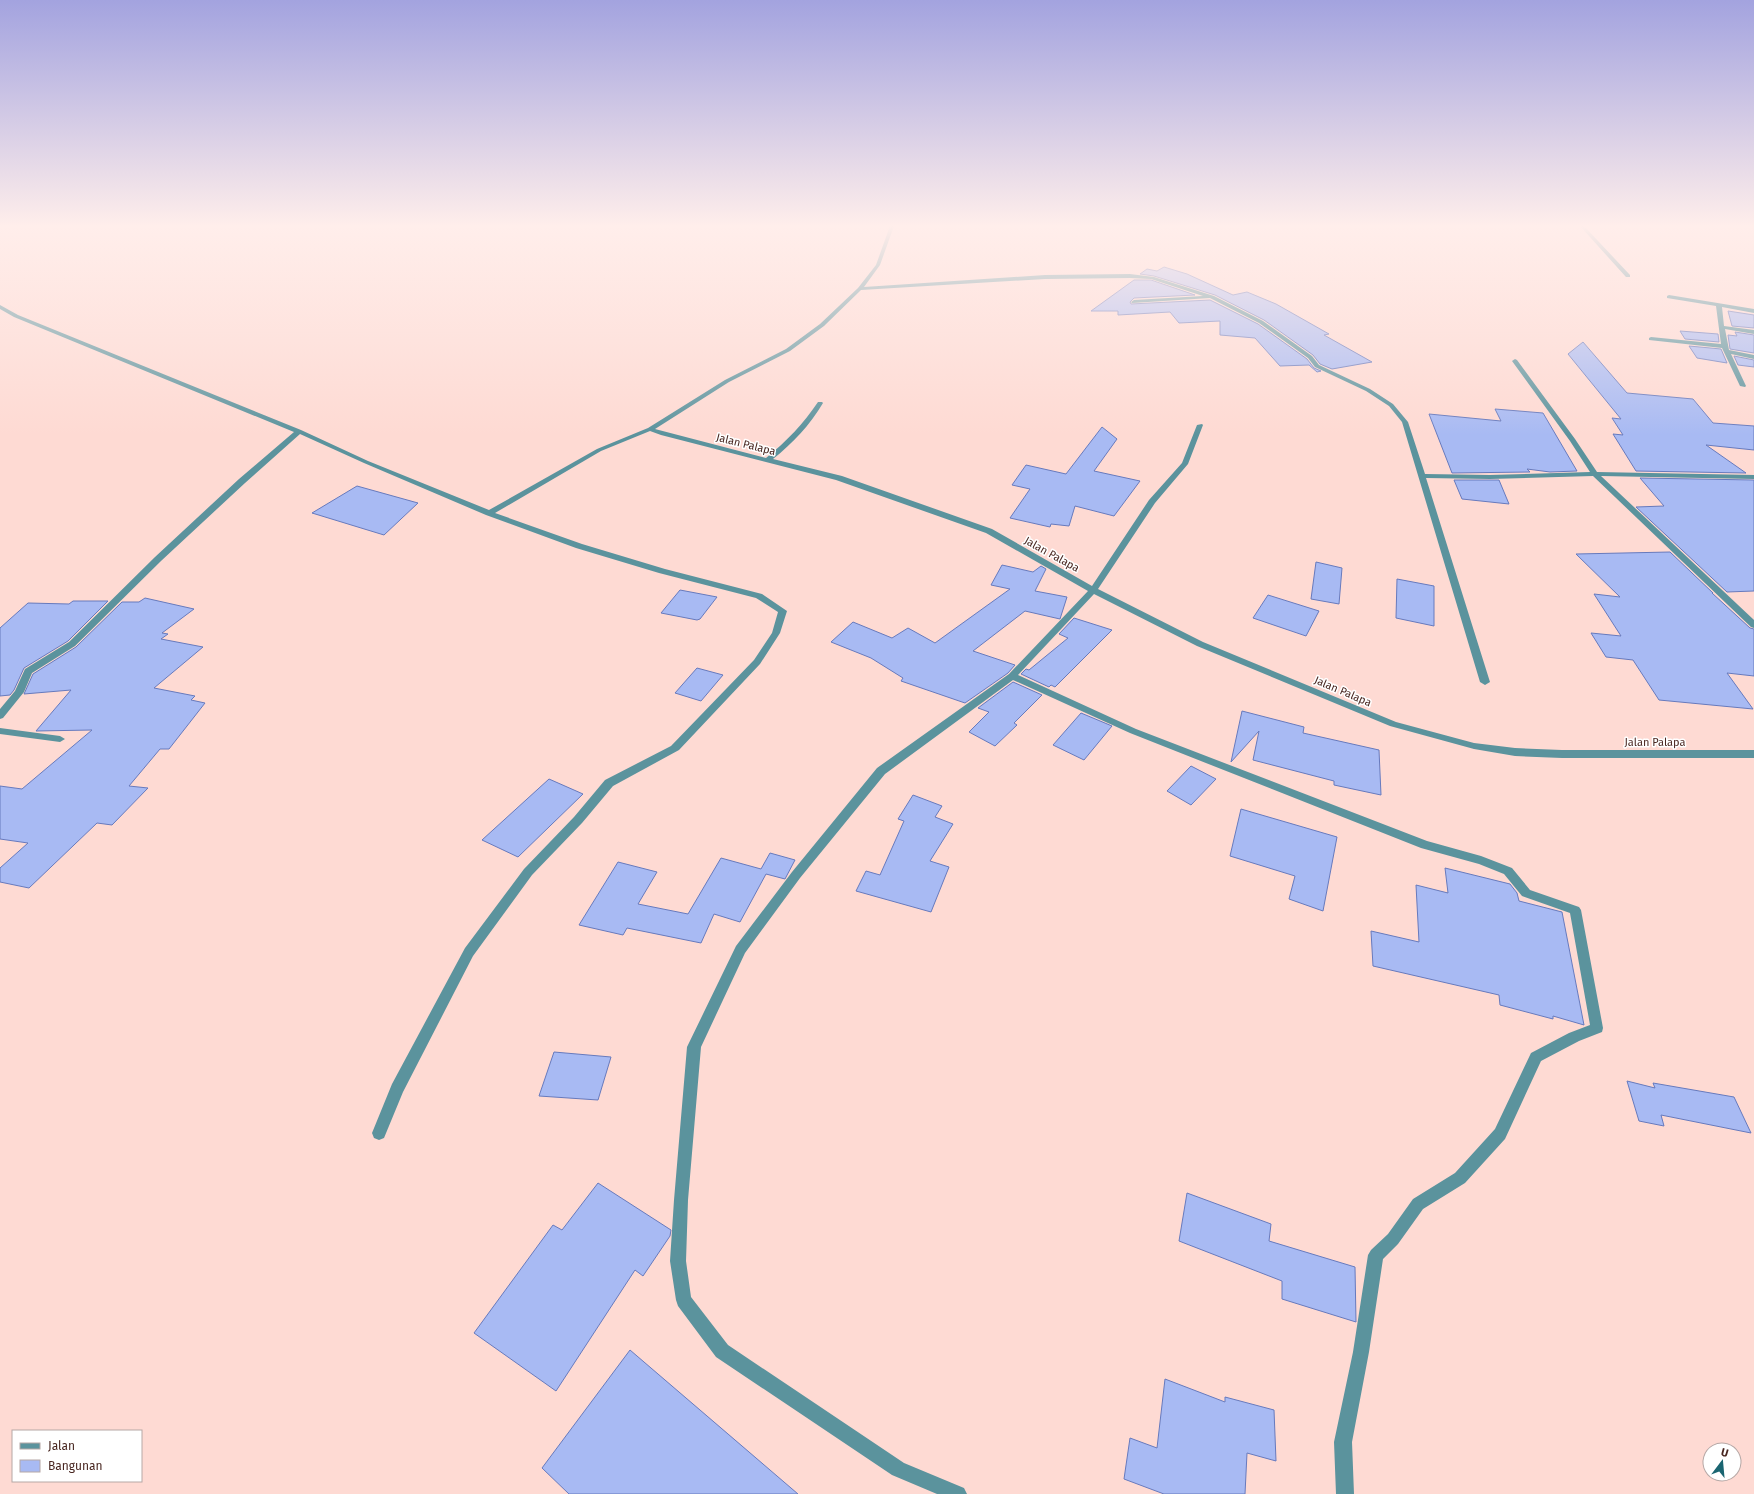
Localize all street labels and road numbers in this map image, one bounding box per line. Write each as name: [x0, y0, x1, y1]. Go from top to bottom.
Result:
street label: Jalan Palapa: [715, 431, 777, 458]
street label: Jalan Palapa: [1022, 534, 1082, 575]
street label: Jalan Palapa: [1312, 674, 1373, 709]
street label: Jalan Palapa: [1625, 736, 1685, 749]

